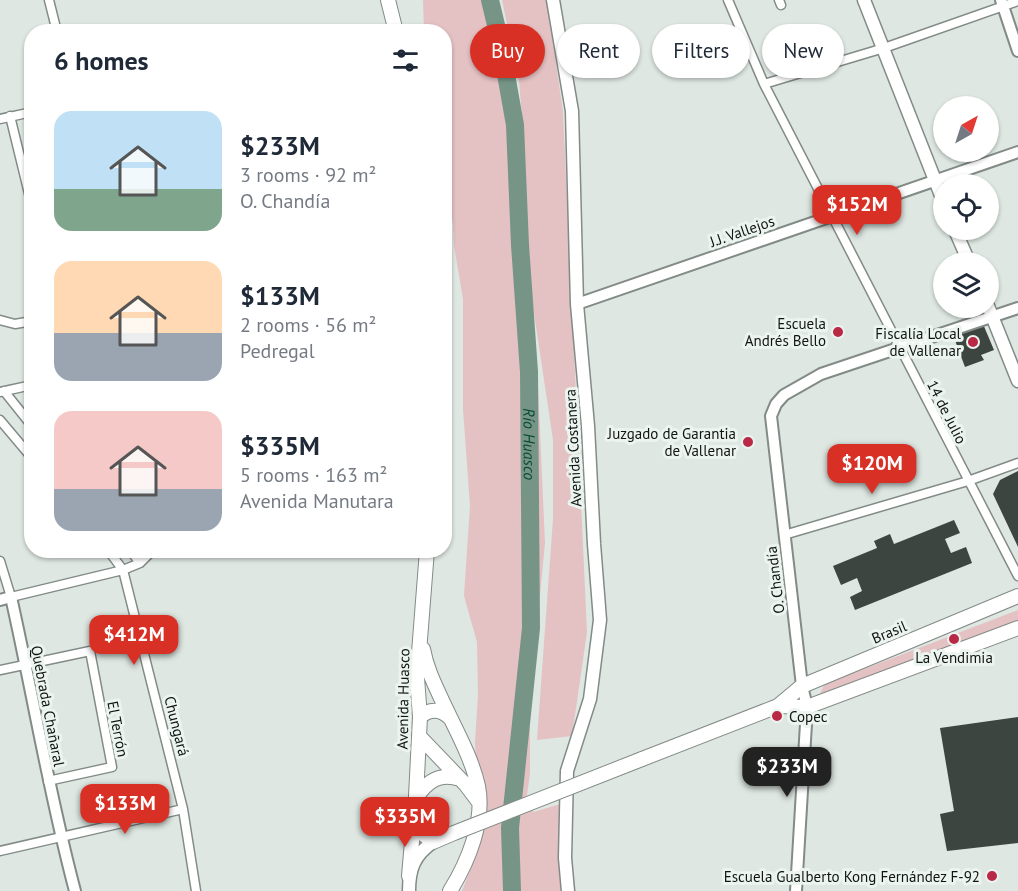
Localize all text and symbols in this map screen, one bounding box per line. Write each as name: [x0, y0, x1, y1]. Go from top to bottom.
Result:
chip: Buy: [470, 24, 545, 78]
chip: Rent: [557, 24, 640, 78]
chip: Filters: [652, 24, 750, 78]
chip: New: [762, 24, 844, 78]
text: 6 homes: [54, 44, 149, 77]
icon: filters: [389, 44, 422, 77]
north arrow: [933, 96, 999, 162]
map controls: [933, 96, 999, 318]
text: $233M: [240, 129, 320, 162]
icon: home: [102, 135, 174, 207]
text: 3 rooms · 92 m²: [240, 162, 376, 188]
button: locate: [933, 174, 999, 240]
pin: $152M: [815, 185, 899, 236]
text: O. Chandía: [240, 188, 330, 214]
text: $152M: [826, 191, 888, 217]
street label: J.J. Vallejos: [706, 211, 777, 251]
button: layers: [933, 252, 999, 318]
text: $133M: [240, 279, 320, 312]
icon: home: [102, 285, 174, 357]
text: 2 rooms · 56 m²: [240, 312, 376, 338]
place label: Escuela Andrés Bello: [745, 314, 826, 350]
place label: Fiscalía Local de Vallenar: [875, 324, 962, 360]
marker: Escuela Andrés Bello: [831, 325, 845, 339]
marker: Fiscalía Local de Vallenar: [966, 335, 980, 349]
text: Pedregal: [240, 338, 315, 364]
street label: 14 de Julio: [923, 377, 971, 447]
street label: Avenida Costanera: [560, 389, 586, 507]
water label: Río Huasco: [519, 408, 540, 480]
place label: Juzgado de Garantia de Vallenar: [607, 424, 736, 460]
text: $335M: [240, 429, 320, 462]
icon: home: [102, 435, 174, 507]
marker: Juzgado de Garantia de Vallenar: [741, 435, 755, 449]
pin: $120M: [830, 444, 914, 495]
text: $120M: [841, 450, 903, 476]
text: 5 rooms · 163 m²: [240, 462, 387, 488]
text: Avenida Manutara: [240, 488, 394, 514]
street label: O. Chandía: [761, 545, 789, 615]
pin: $412M: [92, 615, 176, 666]
street label: Brasil: [869, 616, 910, 648]
text: $412M: [103, 621, 165, 647]
marker: La Vendimia: [947, 632, 961, 646]
street label: Quebrada Chañaral: [27, 644, 69, 769]
street label: Avenida Huasco: [393, 648, 413, 750]
place label: La Vendimia: [915, 648, 993, 667]
street label: Chungará: [160, 694, 194, 758]
street label: El Terrón: [103, 699, 133, 759]
place label: Copec: [789, 707, 828, 726]
marker: Copec: [770, 709, 784, 723]
pin: $233M: [745, 747, 829, 798]
text: $233M: [756, 753, 818, 779]
pin: $133M: [83, 784, 167, 835]
text: $133M: [94, 790, 156, 816]
pin: $335M: [363, 797, 447, 848]
text: $335M: [374, 803, 436, 829]
place label: Escuela Gualberto Kong Fernández F-92: [724, 867, 980, 886]
marker: Escuela Gualberto Kong Fernández F-92: [985, 869, 999, 883]

